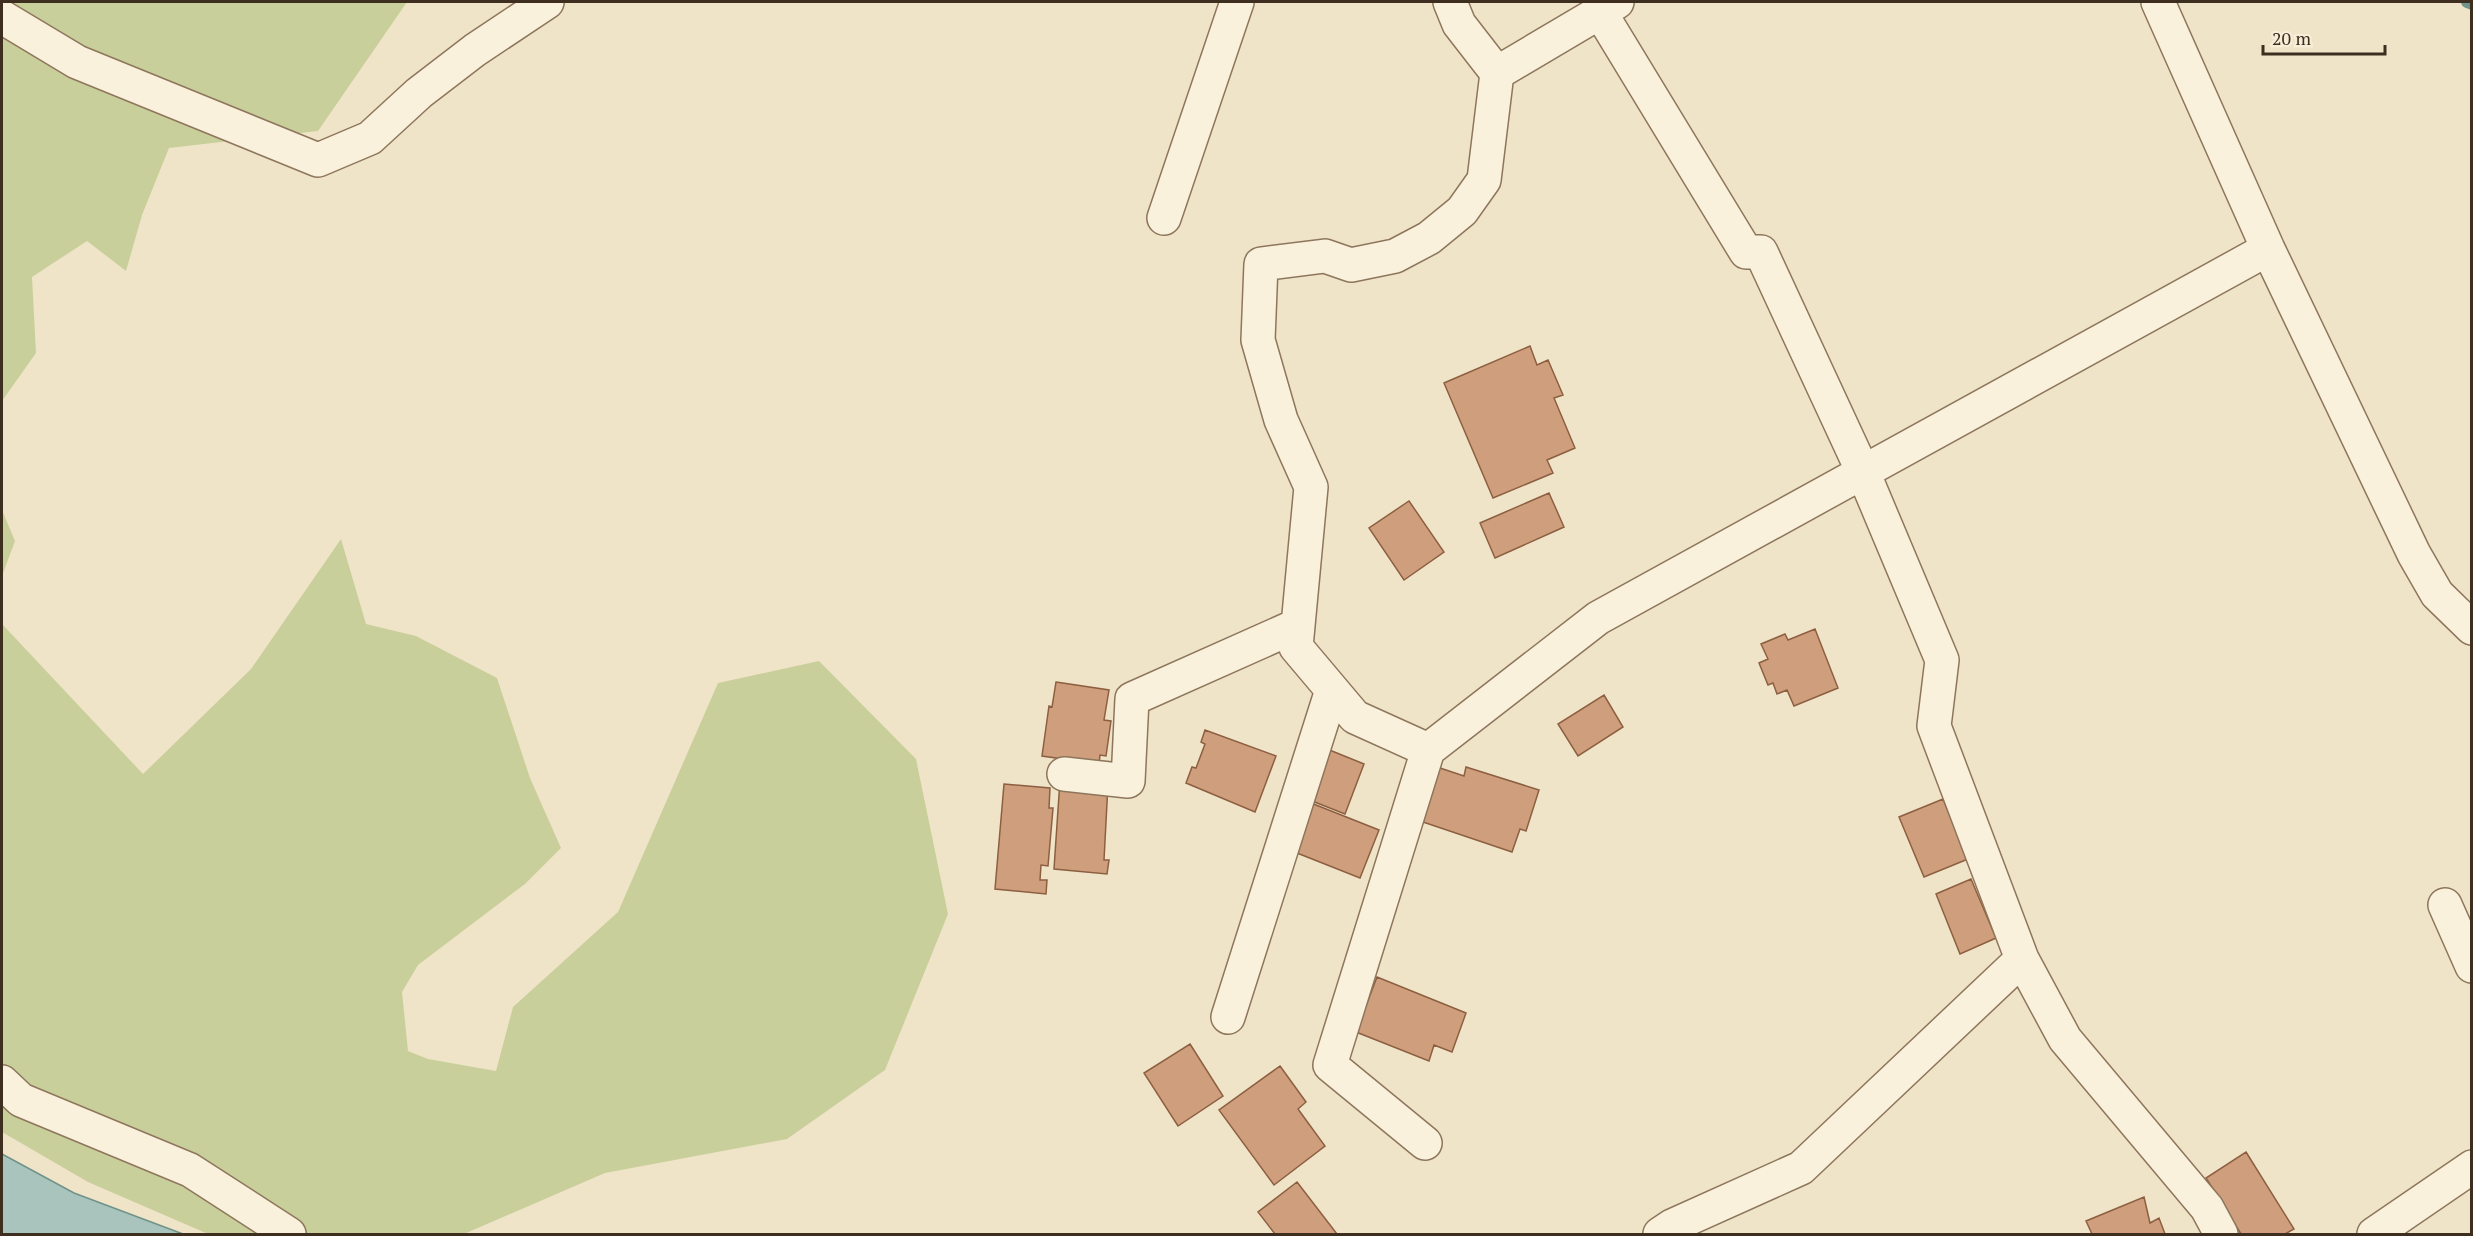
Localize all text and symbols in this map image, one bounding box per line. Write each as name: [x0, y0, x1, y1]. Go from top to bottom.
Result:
scale bar: [2263, 18, 2384, 56]
text: 20 m: [2272, 26, 2312, 50]

